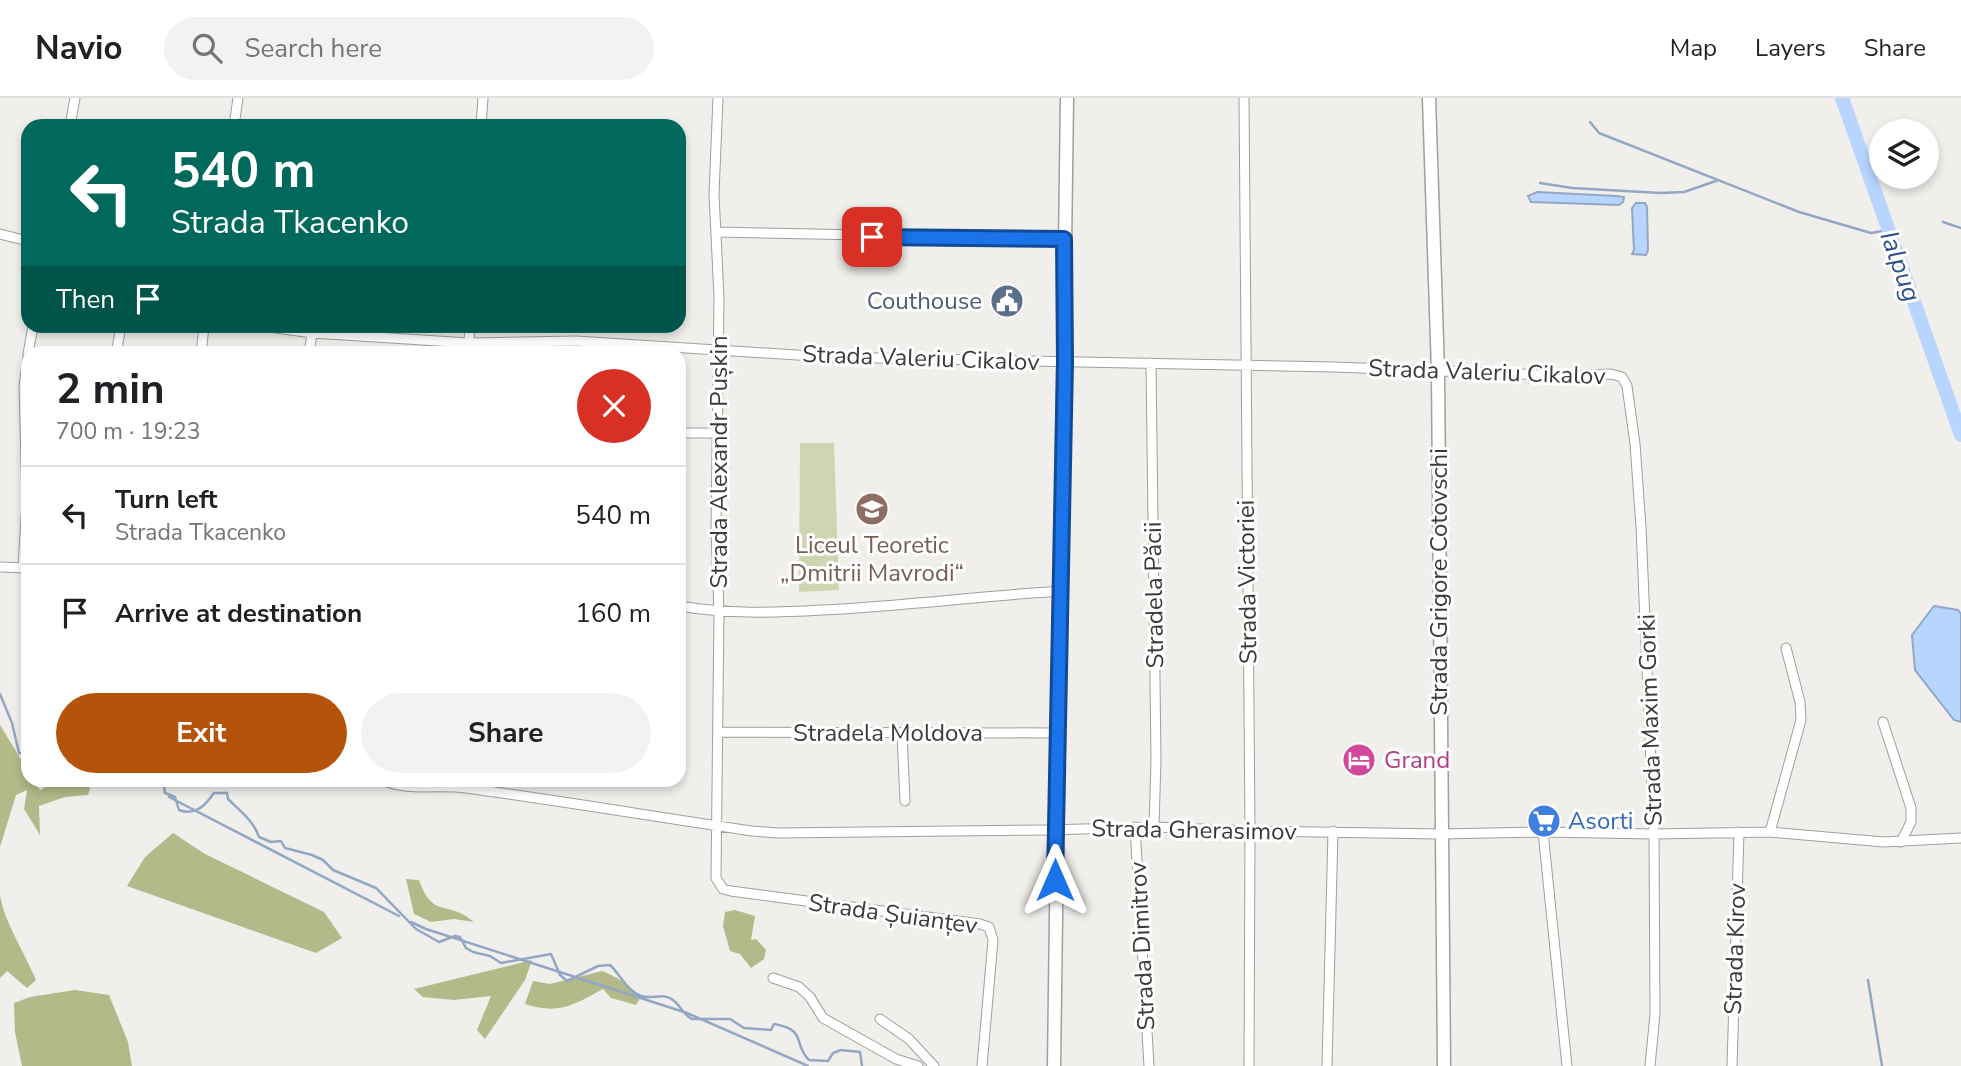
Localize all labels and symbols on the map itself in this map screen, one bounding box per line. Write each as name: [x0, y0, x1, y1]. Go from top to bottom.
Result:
pin: [842, 207, 902, 267]
water label: Ialpug: [1872, 226, 1929, 307]
public building icon: Couthouse: [988, 282, 1026, 320]
place label: Couthouse: [867, 285, 982, 317]
street label: Strada Alexandr Pușkin: [703, 335, 735, 589]
street label: Strada Valeriu Cikalov: [802, 338, 1041, 378]
street label: Strada Valeriu Cikalov: [1368, 352, 1607, 392]
street label: Strada Grigore Cotovschi: [1423, 448, 1455, 716]
school or university icon: Liceul Teoretic „Dmitrii Mavrodi“: [853, 490, 891, 528]
street label: Strada Victoriei: [1230, 499, 1264, 665]
street label: Stradela Păcii: [1137, 521, 1171, 669]
place label: Liceul Teoretic „Dmitrii Mavrodi“: [780, 529, 964, 589]
street label: Strada Maxim Gorki: [1630, 613, 1670, 827]
street label: Stradela Moldova: [793, 717, 983, 749]
hotel icon: Grand: [1340, 741, 1378, 779]
place label: Grand: [1384, 744, 1450, 776]
supermarket icon: Asorti: [1525, 802, 1563, 840]
place label: Asorti: [1568, 805, 1633, 837]
street label: Strada Gherasimov: [1091, 812, 1298, 848]
position arrow: [1018, 843, 1092, 917]
street label: Strada Dimitrov: [1122, 860, 1162, 1031]
street label: Strada Kirov: [1717, 882, 1753, 1015]
street label: Strada Șuianțev: [806, 886, 980, 942]

